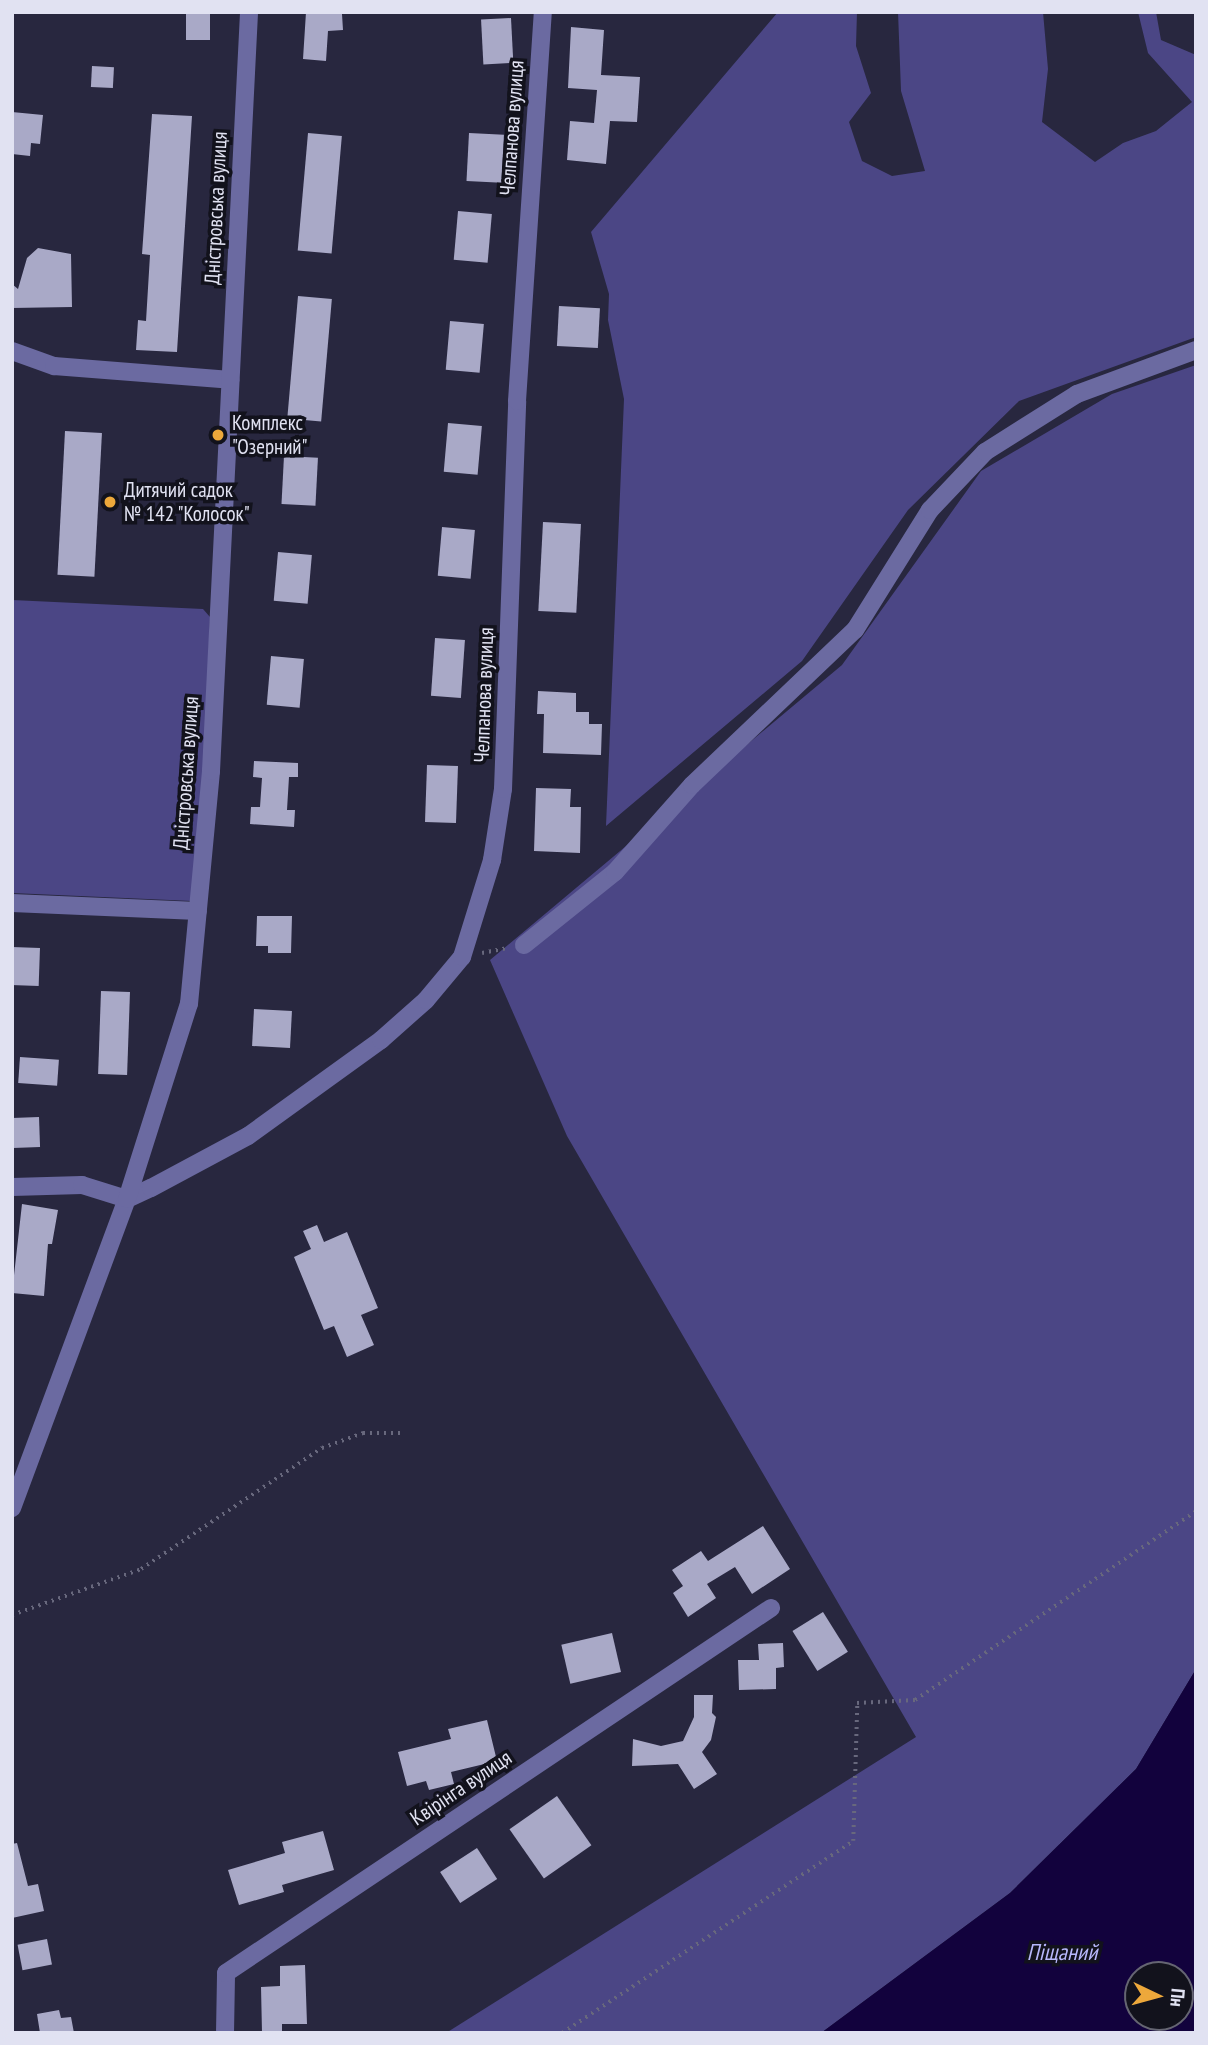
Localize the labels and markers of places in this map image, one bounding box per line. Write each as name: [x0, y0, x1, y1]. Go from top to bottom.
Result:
place label: Комплекс "Озерний": [232, 410, 308, 460]
marker: Комплекс "Озерний": [210, 427, 226, 443]
place label: Дитячий садок № 142 "Колосок": [124, 477, 251, 527]
marker: Дитячий садок № 142 "Колосок": [102, 494, 118, 510]

